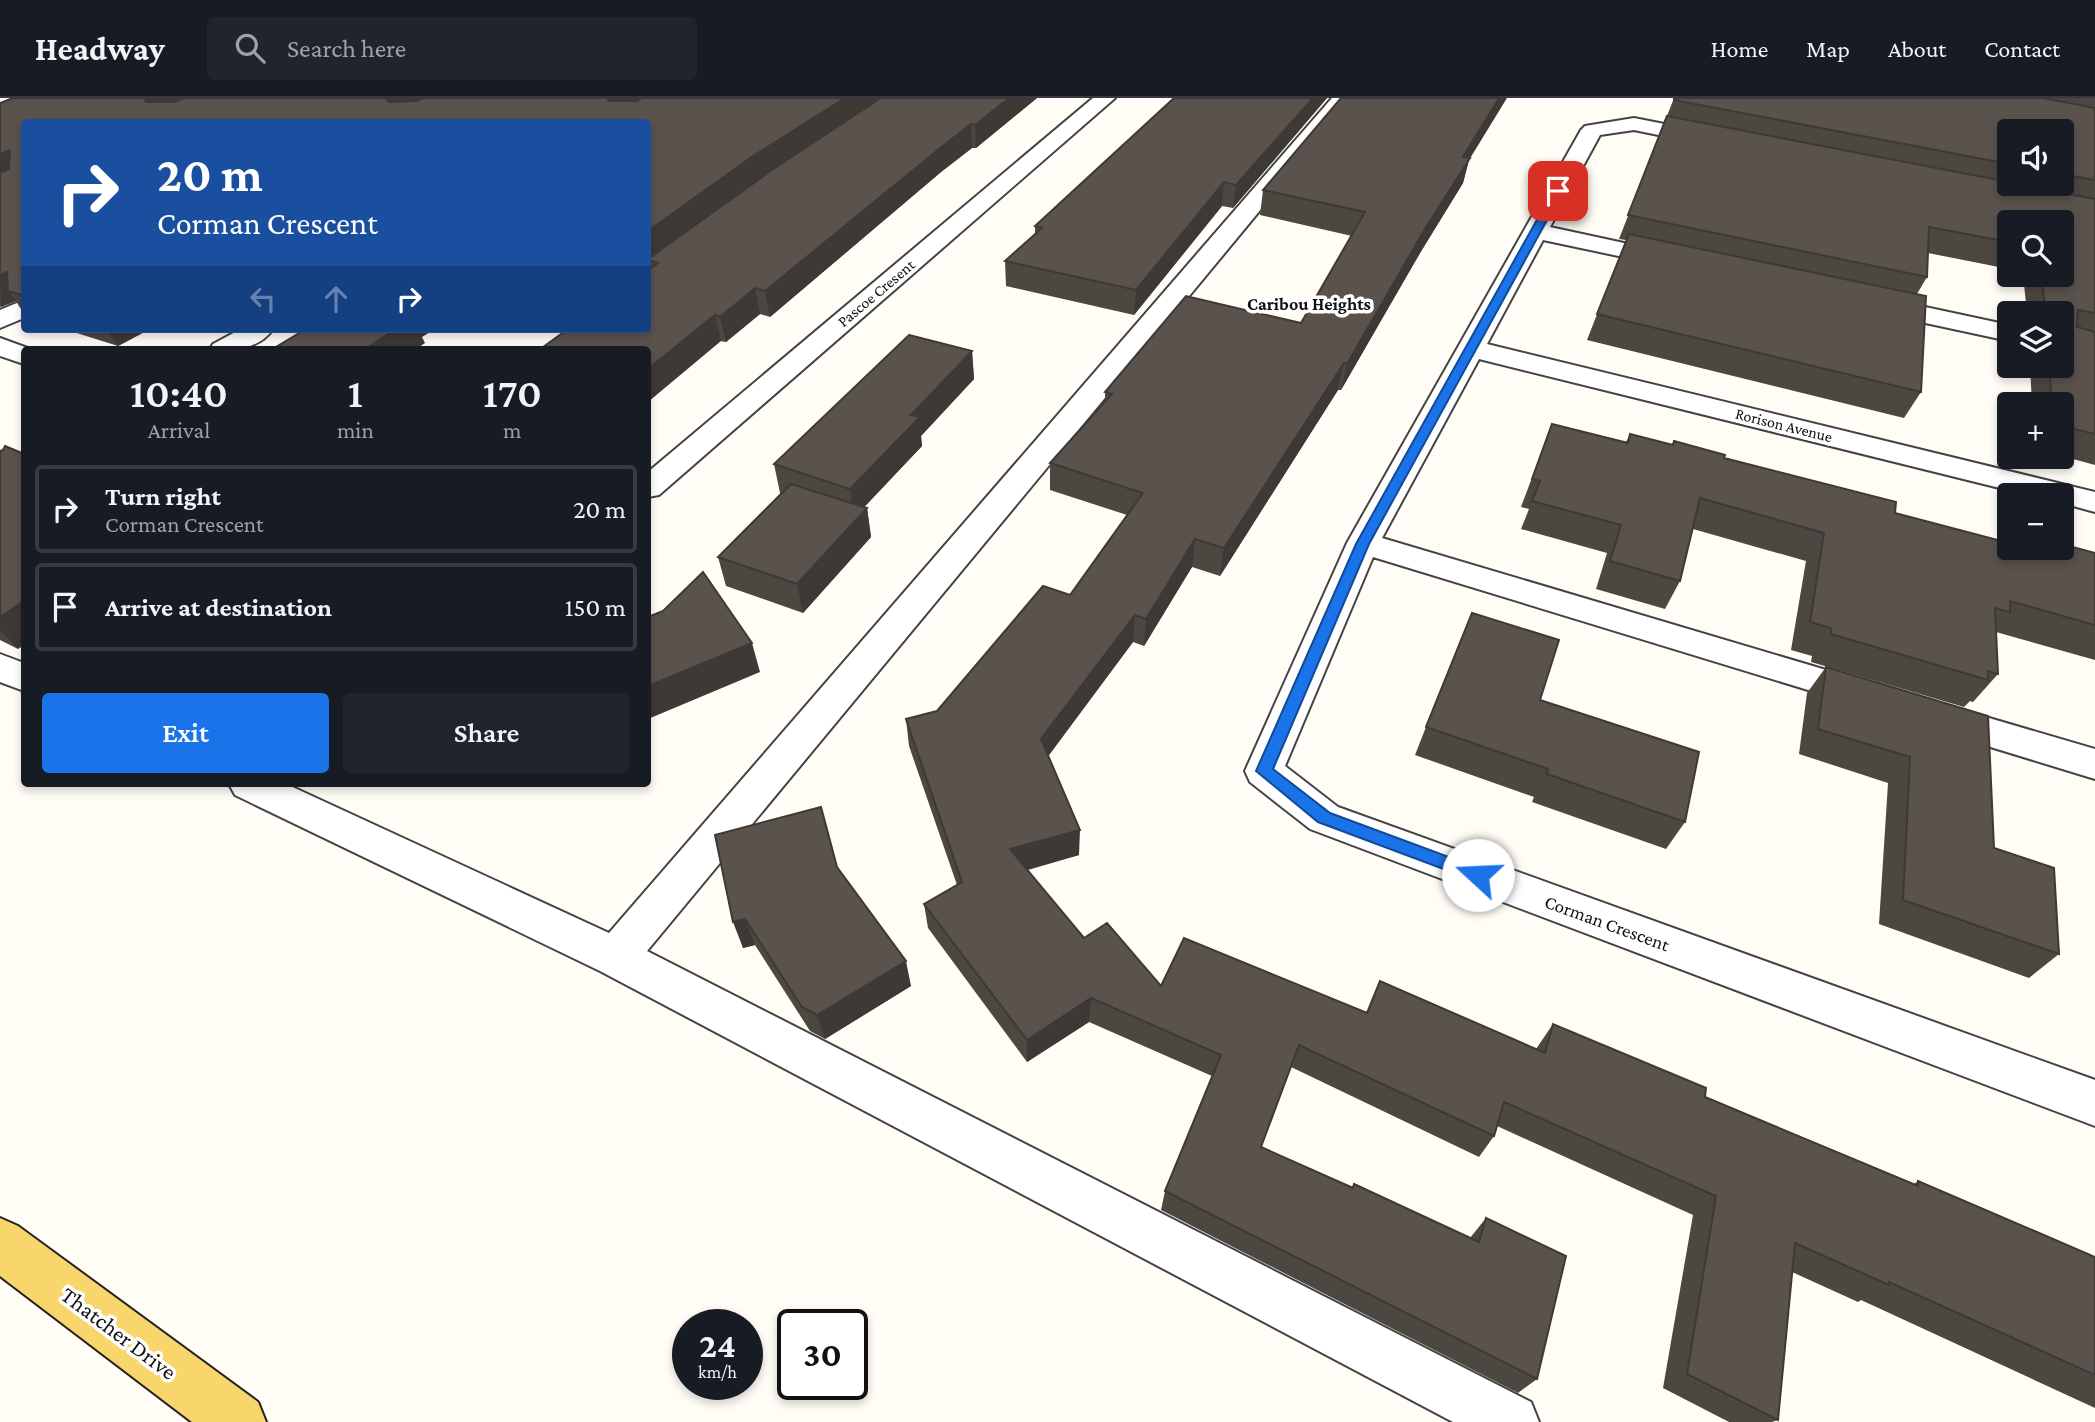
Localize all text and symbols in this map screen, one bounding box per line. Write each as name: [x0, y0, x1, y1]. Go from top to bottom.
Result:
search box: [207, 17, 697, 80]
icon: search: [231, 29, 269, 67]
text: Headway: [35, 30, 165, 67]
text: Search here: [287, 34, 406, 63]
text: Home: [1711, 35, 1768, 62]
text: Map: [1806, 35, 1850, 62]
text: About: [1888, 35, 1946, 62]
text: Contact: [1984, 35, 2060, 62]
map controls: [1997, 119, 2074, 560]
button: sound: [1997, 119, 2074, 196]
icon: right: [42, 147, 133, 238]
text: 20 m: [157, 147, 263, 202]
pin: [1528, 161, 1588, 221]
icon: arrive: [1539, 172, 1577, 210]
text: Corman Crescent: [157, 205, 378, 241]
button: search: [1997, 210, 2074, 287]
street label: Pascoe Cresent: [834, 255, 918, 330]
icon: left: [244, 280, 282, 318]
icon: ahead: [317, 280, 355, 318]
icon: right: [390, 280, 428, 318]
district label: Caribou Heights: [1247, 294, 1371, 314]
button: layers: [1997, 301, 2074, 378]
text: 10:40: [130, 369, 228, 416]
text: 1: [348, 369, 363, 416]
text: 170: [483, 369, 542, 416]
button: +: [1997, 392, 2074, 469]
street label: Rorison Avenue: [1734, 405, 1834, 445]
text: Arrival: [148, 417, 210, 443]
text: min: [337, 417, 374, 443]
text: m: [503, 417, 522, 443]
text: Turn right: [105, 482, 221, 511]
button: −: [1997, 483, 2074, 560]
icon: right: [46, 490, 84, 528]
text: 20 m: [573, 495, 626, 524]
text: Corman Crescent: [105, 511, 264, 537]
icon: arrive: [46, 588, 84, 626]
text: Arrive at destination: [105, 593, 332, 622]
text: 150 m: [565, 593, 626, 622]
button: Exit: [42, 693, 329, 773]
button: Share: [343, 693, 630, 773]
position arrow: [1441, 838, 1515, 912]
street label: Corman Crescent: [1542, 891, 1673, 956]
street label: Thatcher Drive: [56, 1281, 182, 1385]
speed limit sign: 30: [777, 1309, 868, 1400]
text: 24: [699, 1326, 736, 1365]
text: km/h: [698, 1362, 737, 1382]

